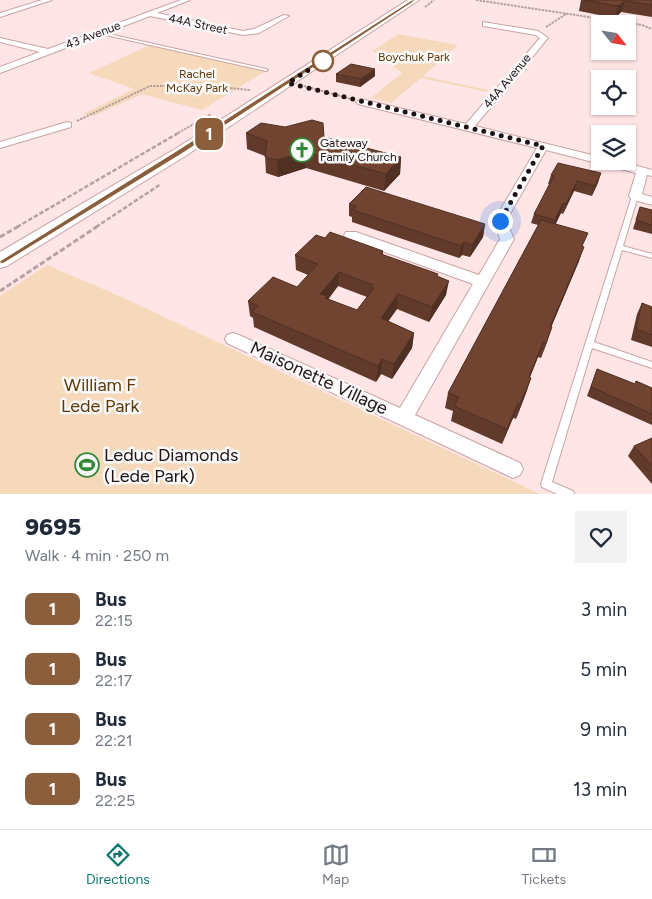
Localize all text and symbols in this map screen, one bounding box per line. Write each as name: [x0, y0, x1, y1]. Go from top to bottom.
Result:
street label: 44A Street: [167, 11, 229, 37]
north arrow: [591, 15, 636, 60]
map controls: [591, 15, 636, 170]
street label: 43 Avenue: [64, 18, 123, 52]
unlabelled marker: [312, 50, 334, 72]
park label: Boychuk Park: [378, 50, 450, 64]
street label: 44A Avenue: [480, 51, 534, 111]
park label: Rachel McKay Park: [166, 67, 228, 95]
button: locate: [591, 70, 636, 115]
line badge: 1: [193, 118, 225, 150]
text: 1: [205, 123, 213, 145]
button: layers: [591, 125, 636, 170]
place label: Gateway Family Church: [320, 136, 397, 164]
church icon: Gateway Family Church: [289, 137, 315, 163]
your location: [488, 209, 513, 234]
street label: Maisonette Village: [247, 336, 391, 420]
park label: William F Lede Park: [61, 374, 139, 417]
place label: Leduc Diamonds (Lede Park): [104, 444, 238, 487]
sports icon: Leduc Diamonds (Lede Park): [74, 452, 100, 478]
button: heart: [575, 511, 627, 563]
text: 9695: [25, 512, 81, 541]
text: Walk · 4 min · 250 m: [25, 546, 169, 565]
text: Bus: [95, 588, 126, 611]
text: 1: [49, 598, 56, 620]
text: 3 min: [581, 598, 627, 621]
text: 22:15: [95, 611, 133, 630]
text: Bus: [95, 648, 126, 671]
text: 1: [49, 658, 56, 680]
text: 5 min: [580, 658, 627, 681]
text: 22:17: [95, 671, 132, 690]
text: Bus: [95, 708, 126, 731]
text: 1: [49, 718, 56, 740]
text: 9 min: [580, 718, 627, 741]
text: 22:21: [95, 731, 133, 750]
text: Bus: [95, 768, 126, 791]
text: 1: [49, 778, 56, 800]
text: 13 min: [573, 778, 627, 801]
text: 22:25: [95, 791, 135, 810]
tab: Directions: [86, 841, 150, 888]
tab: Map: [322, 841, 350, 888]
tab: Tickets: [521, 841, 566, 888]

